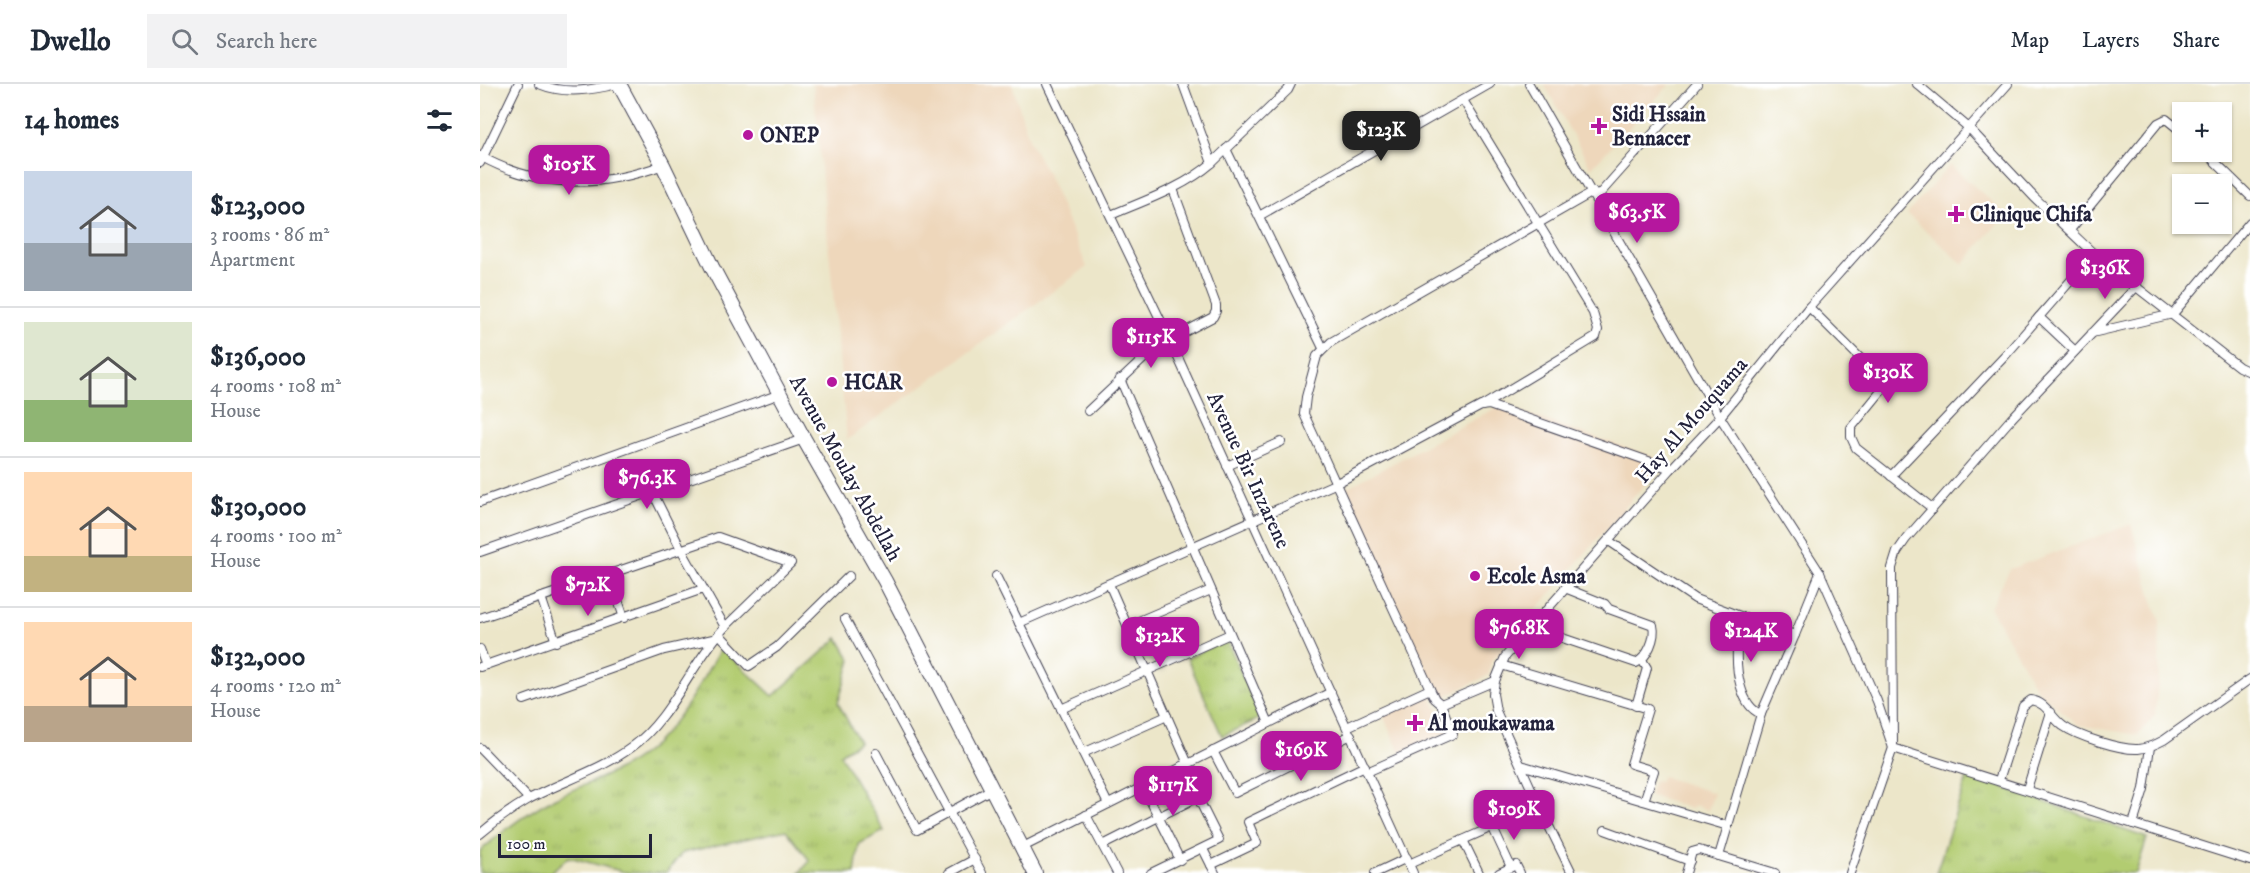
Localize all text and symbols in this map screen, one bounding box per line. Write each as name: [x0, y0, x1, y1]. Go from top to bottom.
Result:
search box: [147, 14, 567, 68]
text: Dwello: [30, 24, 111, 59]
icon: search: [168, 25, 201, 58]
text: Search here: [216, 28, 317, 55]
text: Map: [2010, 28, 2049, 54]
text: Layers: [2082, 28, 2140, 54]
text: Share: [2173, 28, 2220, 54]
place label: Sidi Hssain Bennacer: [1612, 102, 1707, 152]
map controls: [2172, 102, 2232, 234]
button: +: [2172, 102, 2232, 162]
text: 14 homes: [24, 104, 119, 137]
icon: filters: [423, 104, 456, 137]
pin: $123K: [1339, 111, 1423, 162]
marker: Sidi Hssain Bennacer: [1590, 117, 1608, 135]
text: $123K: [1356, 118, 1406, 143]
place label: ONEP: [760, 123, 820, 149]
marker: ONEP: [741, 128, 755, 142]
pin: $105K: [527, 145, 611, 196]
text: $105K: [543, 152, 595, 177]
button: −: [2172, 174, 2232, 234]
text: $123,000: [210, 190, 305, 223]
pin: $63.5K: [1588, 193, 1686, 244]
icon: home: [72, 195, 144, 267]
text: $63.5K: [1608, 200, 1666, 225]
place label: Clinique Chifa: [1970, 202, 2093, 228]
marker: Clinique Chifa: [1947, 205, 1965, 223]
text: 3 rooms · 86 m²: [210, 223, 329, 248]
text: Apartment: [210, 248, 295, 273]
pin: $136K: [2063, 249, 2147, 300]
text: $136K: [2080, 256, 2130, 281]
pin: $115K: [1109, 318, 1193, 369]
text: $115K: [1126, 325, 1176, 350]
text: $136,000: [210, 341, 306, 374]
icon: home: [72, 346, 144, 418]
street label: Hay Al Mouquama: [1630, 352, 1754, 489]
pin: $130K: [1846, 353, 1930, 404]
text: $130K: [1863, 360, 1913, 385]
place label: HCAR: [844, 370, 904, 396]
street label: Avenue Moulay Abdellah: [783, 371, 907, 566]
text: 4 rooms · 108 m²: [210, 374, 341, 399]
marker: HCAR: [825, 375, 839, 389]
street label: Avenue Bir Inzarene: [1200, 388, 1296, 553]
text: House: [210, 399, 261, 424]
pin: $76.3K: [598, 459, 696, 510]
text: $76.3K: [618, 466, 676, 491]
text: $130,000: [210, 491, 306, 524]
icon: home: [72, 496, 144, 568]
text: 4 rooms · 100 m²: [210, 524, 342, 549]
text: House: [210, 549, 261, 574]
place label: Ecole Asma: [1487, 564, 1587, 590]
pin: $72K: [552, 566, 624, 617]
marker: Ecole Asma: [1468, 569, 1482, 583]
text: $72K: [565, 573, 611, 598]
pin: $76.8K: [1470, 609, 1568, 660]
pin: $124K: [1709, 612, 1793, 663]
text: $76.8K: [1489, 616, 1549, 641]
pin: $132K: [1118, 617, 1202, 668]
text: $124K: [1724, 619, 1778, 644]
text: $132K: [1135, 624, 1185, 649]
text: $132,000: [210, 641, 305, 674]
icon: home: [72, 646, 144, 718]
text: 4 rooms · 120 m²: [210, 674, 341, 699]
text: House: [210, 699, 261, 724]
place label: Al moukawama: [1427, 711, 1556, 737]
marker: Al moukawama: [1406, 714, 1424, 732]
pin: $169K: [1259, 731, 1343, 782]
text: $169K: [1275, 738, 1327, 763]
pin: $117K: [1131, 766, 1215, 817]
text: $117K: [1148, 773, 1198, 798]
pin: $109K: [1472, 790, 1556, 841]
text: $109K: [1488, 797, 1540, 822]
scale bar: [498, 831, 652, 858]
text: 100 m: [507, 834, 546, 854]

